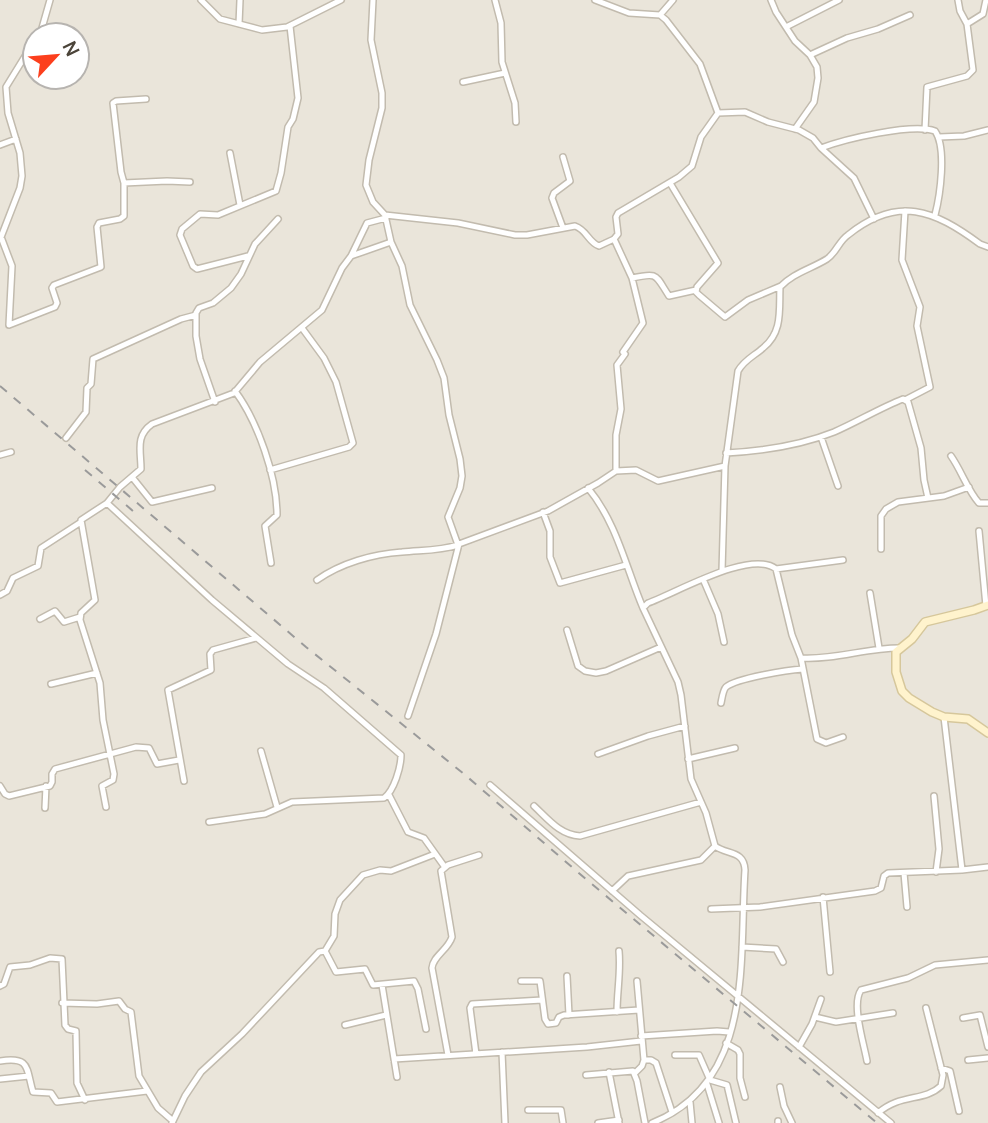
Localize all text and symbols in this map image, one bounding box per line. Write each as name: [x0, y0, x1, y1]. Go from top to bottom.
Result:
north arrow: [21, 21, 91, 91]
text: N: [57, 37, 86, 60]

